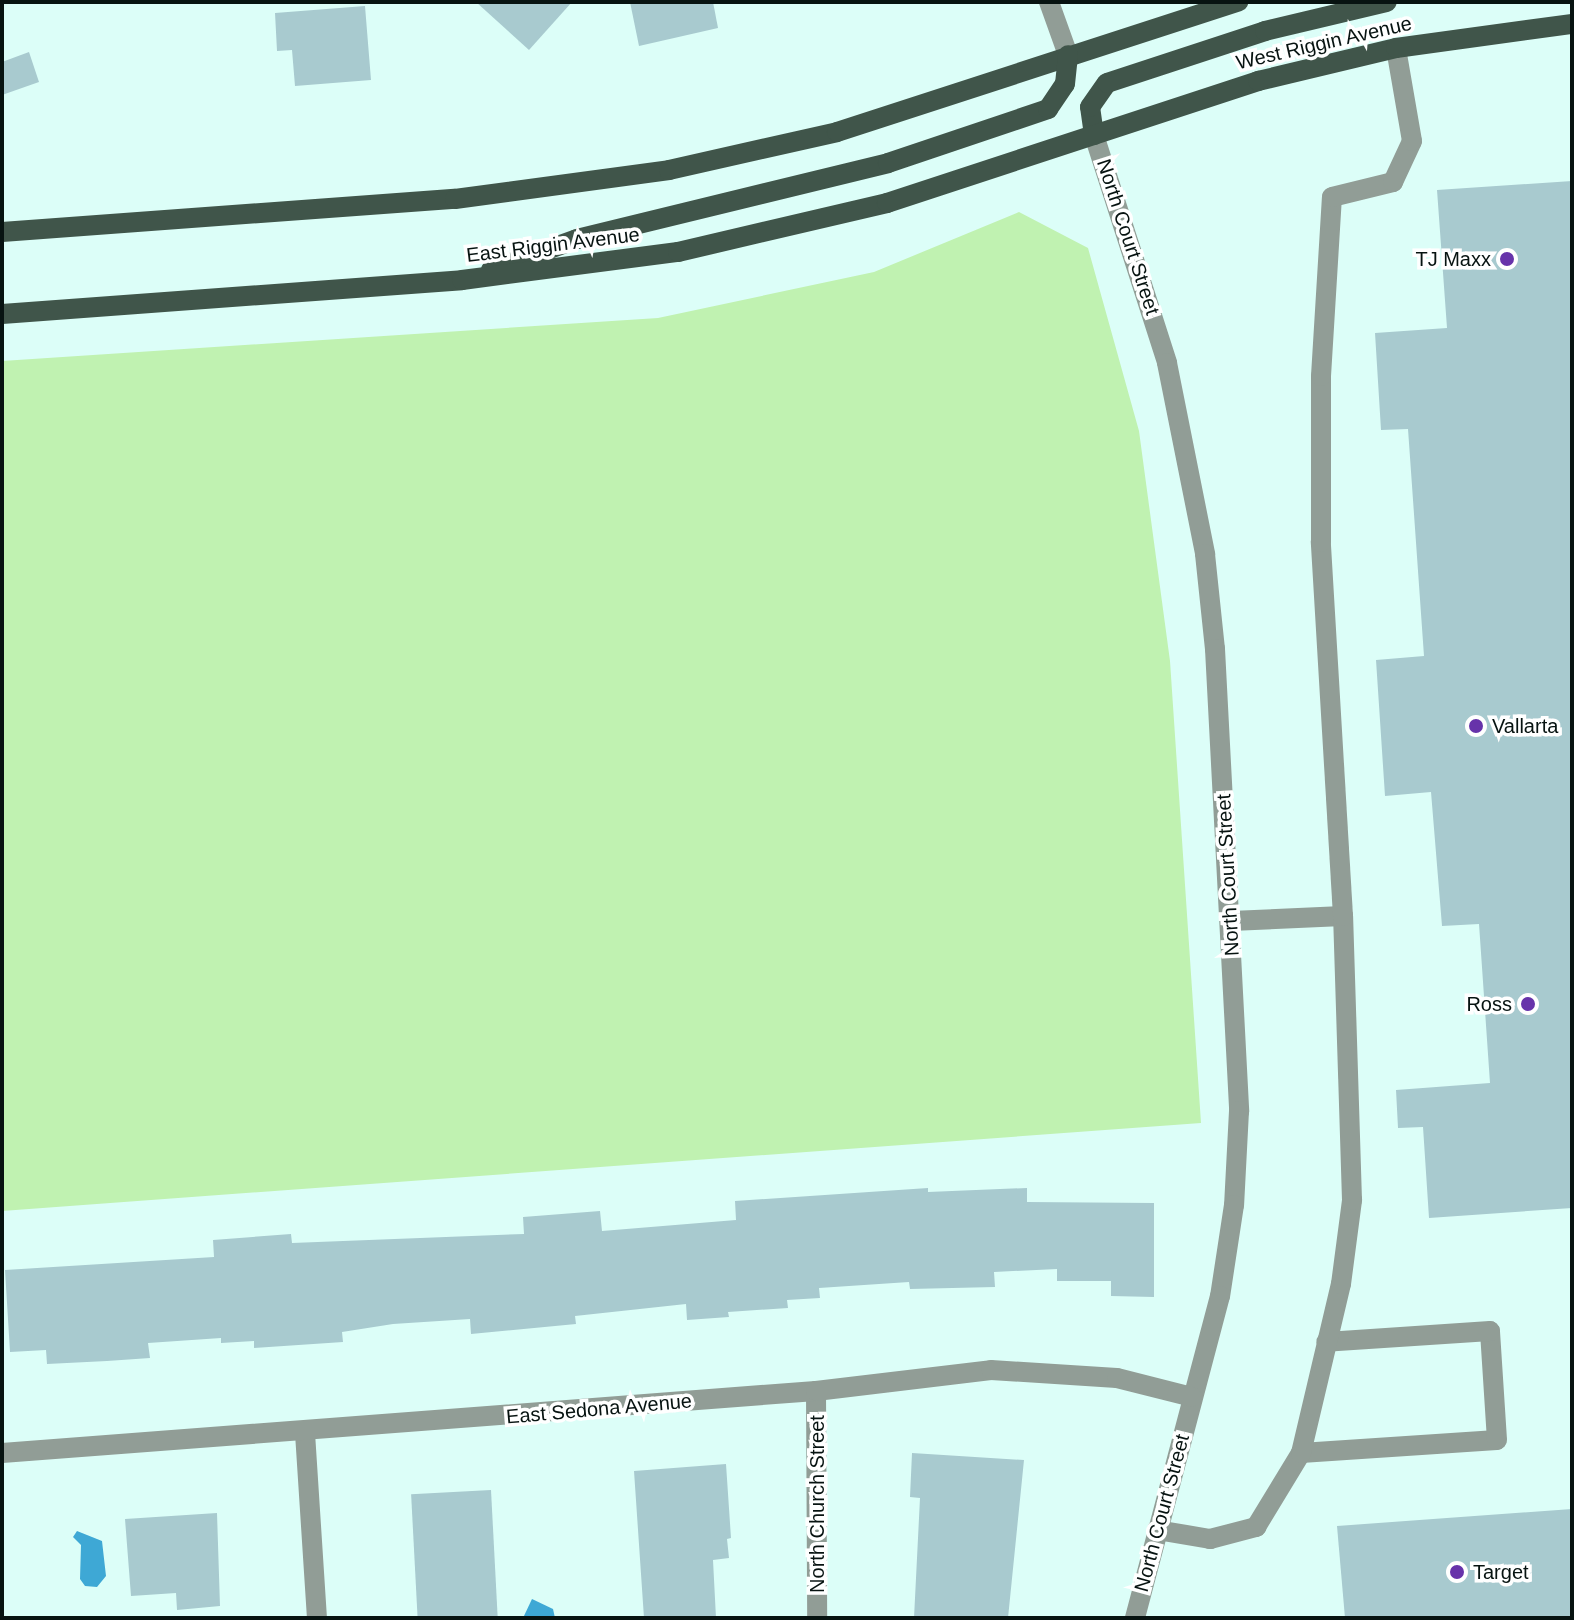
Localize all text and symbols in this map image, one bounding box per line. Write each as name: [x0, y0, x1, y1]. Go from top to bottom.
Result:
street label: West Riggin Avenue: [1233, 11, 1415, 75]
street label: North Court Street: [1092, 156, 1164, 318]
street label: East Riggin Avenue: [465, 222, 641, 268]
place label: TJ Maxx: [1415, 247, 1491, 271]
marker: TJ Maxx: [1498, 250, 1516, 268]
place label: Vallarta: [1492, 714, 1558, 738]
marker: Vallarta: [1467, 717, 1485, 735]
street label: North Court Street: [1212, 793, 1244, 957]
place label: Ross: [1466, 992, 1512, 1016]
marker: Ross: [1519, 995, 1537, 1013]
street label: East Sedona Avenue: [505, 1389, 693, 1429]
street label: North Church Street: [805, 1415, 829, 1593]
street label: North Court Street: [1129, 1432, 1195, 1594]
place label: Target: [1473, 1560, 1529, 1584]
marker: Target: [1448, 1563, 1466, 1581]

